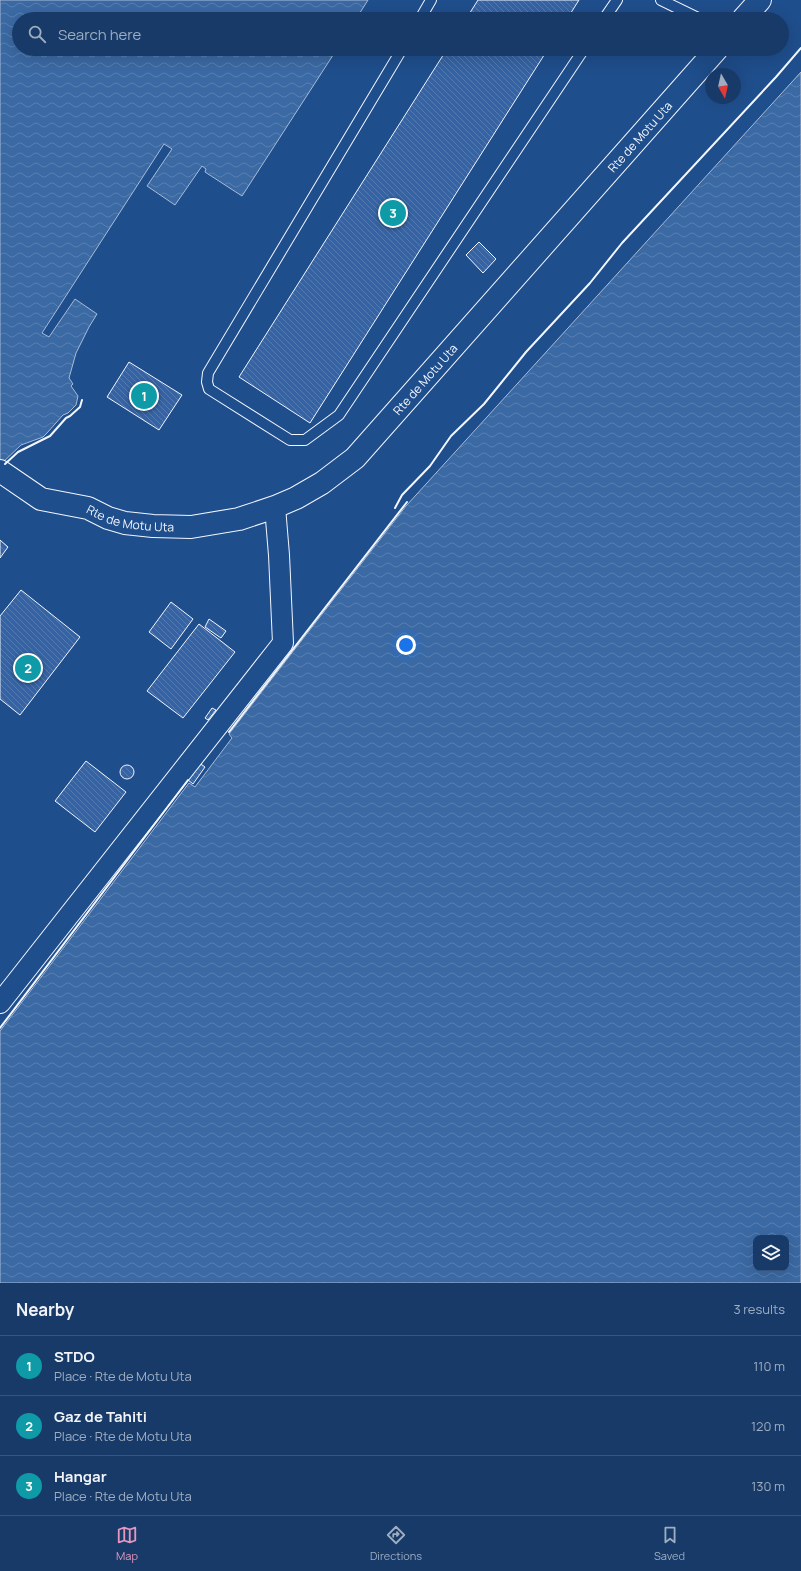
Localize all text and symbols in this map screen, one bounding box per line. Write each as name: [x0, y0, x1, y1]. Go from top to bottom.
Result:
search box: [12, 12, 789, 56]
icon: search: [26, 23, 48, 45]
text: Search here: [58, 24, 141, 45]
north arrow: [705, 68, 741, 104]
street label: Rte de Motu Uta: [604, 97, 676, 176]
pin: 3: [380, 198, 406, 228]
street label: Rte de Motu Uta: [389, 340, 461, 418]
pin: 1: [131, 381, 157, 411]
street label: Rte de Motu Uta: [84, 500, 174, 535]
your location: [396, 635, 416, 655]
pin: 2: [15, 653, 41, 683]
map controls: [753, 1235, 789, 1271]
button: layers: [753, 1235, 789, 1271]
text: Nearby: [16, 1298, 74, 1321]
text: 3 results: [733, 1300, 785, 1318]
text: STDO: [54, 1346, 95, 1367]
text: 1: [26, 1357, 32, 1375]
text: 110 m: [753, 1357, 785, 1375]
text: Place · Rte de Motu Uta: [54, 1367, 192, 1385]
text: Gaz de Tahiti: [54, 1406, 147, 1427]
text: 2: [25, 1417, 33, 1435]
text: 120 m: [751, 1417, 785, 1435]
text: Place · Rte de Motu Uta: [54, 1427, 192, 1445]
text: Hangar: [54, 1466, 107, 1487]
text: 3: [25, 1477, 33, 1495]
text: 130 m: [751, 1477, 785, 1495]
text: Place · Rte de Motu Uta: [54, 1487, 192, 1505]
tab: Map: [116, 1524, 138, 1563]
tab: Directions: [370, 1524, 422, 1563]
tab: Saved: [654, 1524, 685, 1563]

